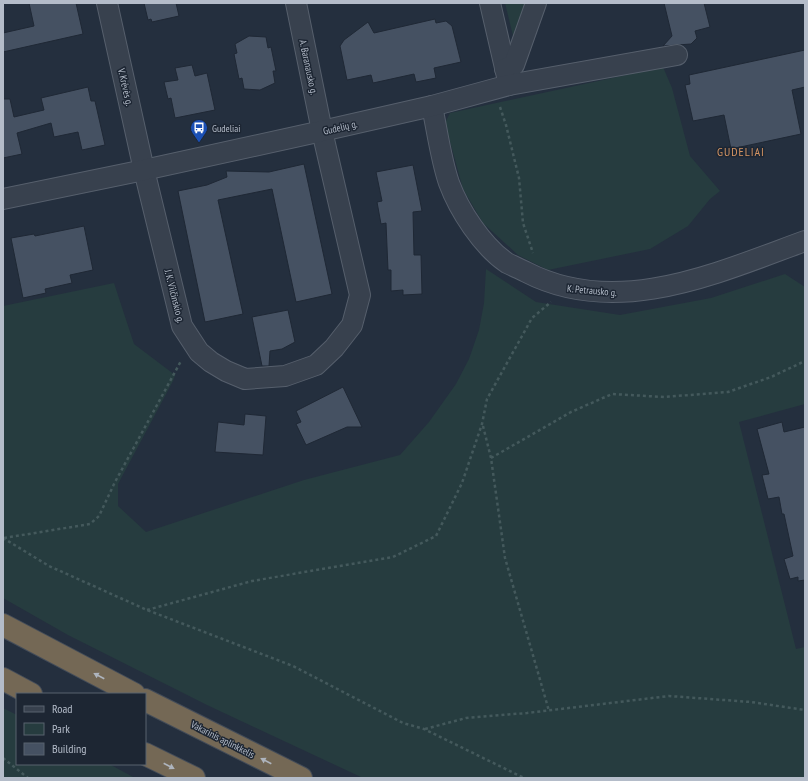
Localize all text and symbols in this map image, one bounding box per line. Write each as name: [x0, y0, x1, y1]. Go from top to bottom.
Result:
street label: A. Baranausko g.: [296, 38, 321, 96]
street label: V. Krėvės g.: [115, 66, 136, 107]
street label: Gudelių g.: [322, 117, 359, 138]
bus stop icon: Gudeliai: [189, 118, 209, 143]
place label: Gudeliai: [212, 122, 240, 135]
district label: GUDELIAI: [717, 144, 765, 159]
street label: J. K. Vilčinskio g.: [161, 267, 188, 324]
street label: K. Petrausko g.: [566, 282, 618, 299]
one-way arrow: [93, 673, 105, 679]
legend: [16, 693, 146, 765]
text: Road: [52, 701, 72, 716]
street label: Vakarinis aplinkkelis: [188, 717, 257, 761]
text: Park: [52, 721, 70, 736]
text: Building: [52, 741, 87, 756]
one-way arrow: [260, 758, 272, 764]
one-way arrow: [164, 763, 175, 769]

